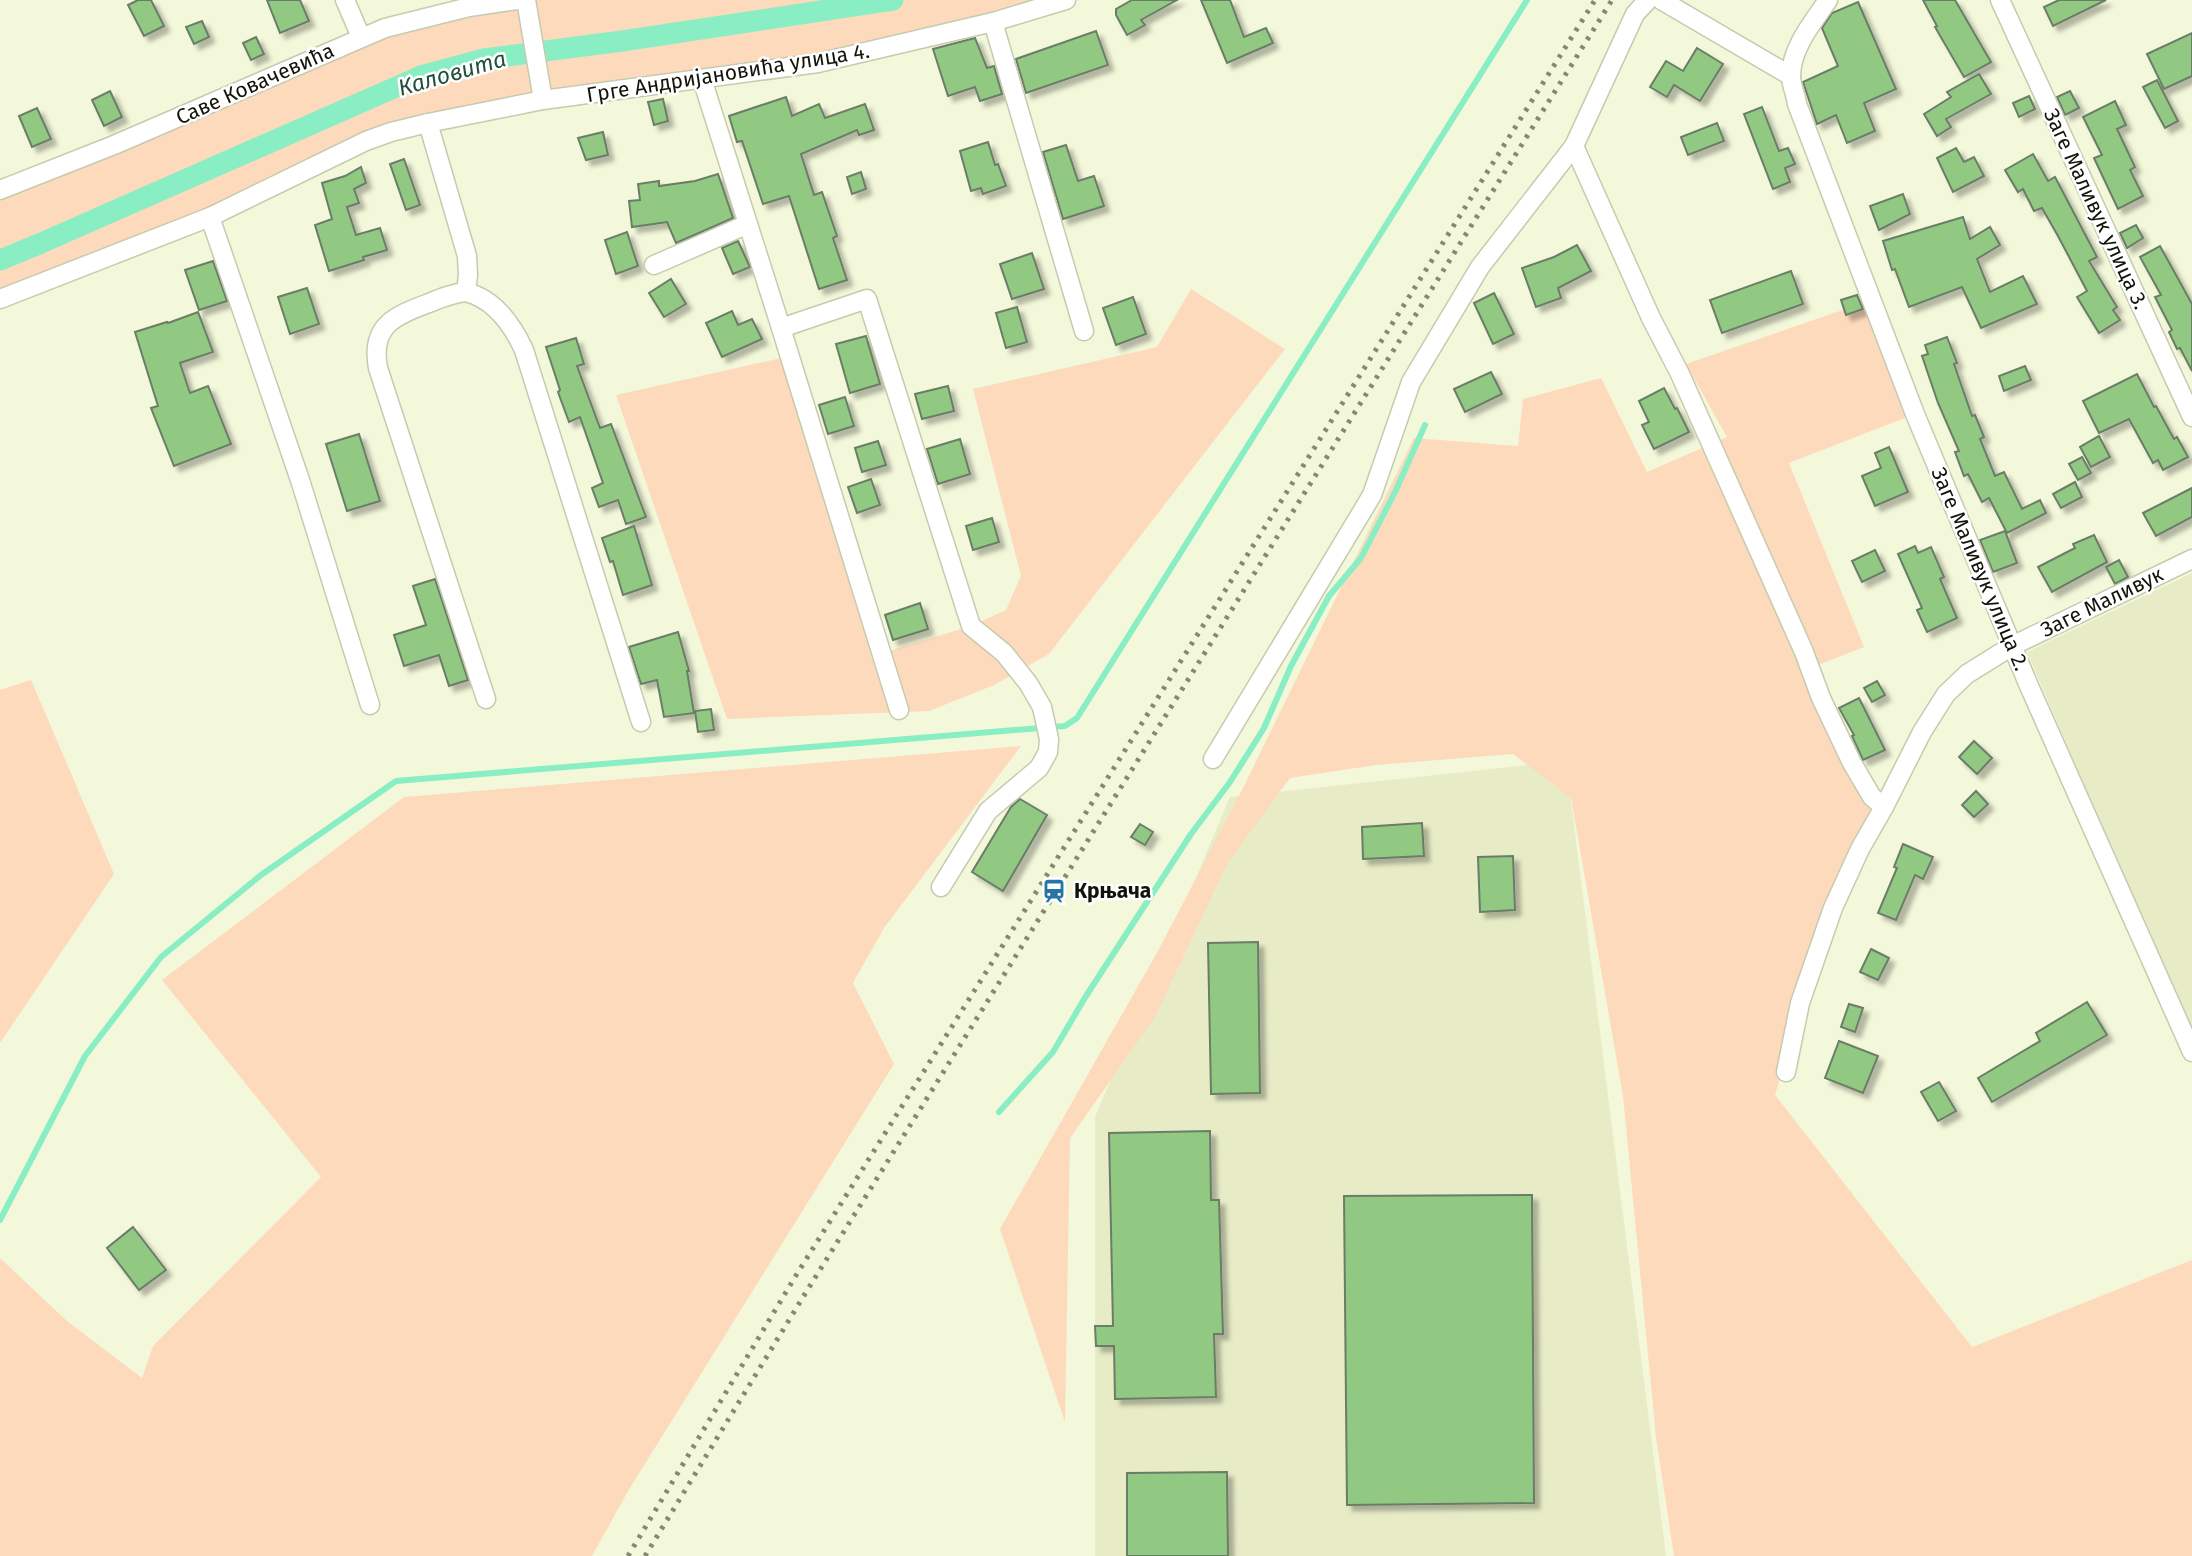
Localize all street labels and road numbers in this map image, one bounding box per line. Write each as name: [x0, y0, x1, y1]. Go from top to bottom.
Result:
street label: Саве Ковачевића: [172, 37, 338, 131]
street label: Грге Андријановића улица 4.: [585, 38, 871, 108]
street label: Заге Маливук улица 3.: [2038, 105, 2154, 313]
street label: Заге Маливук улица 2.: [1925, 464, 2035, 674]
street label: Заге Маливук: [2036, 561, 2168, 643]

